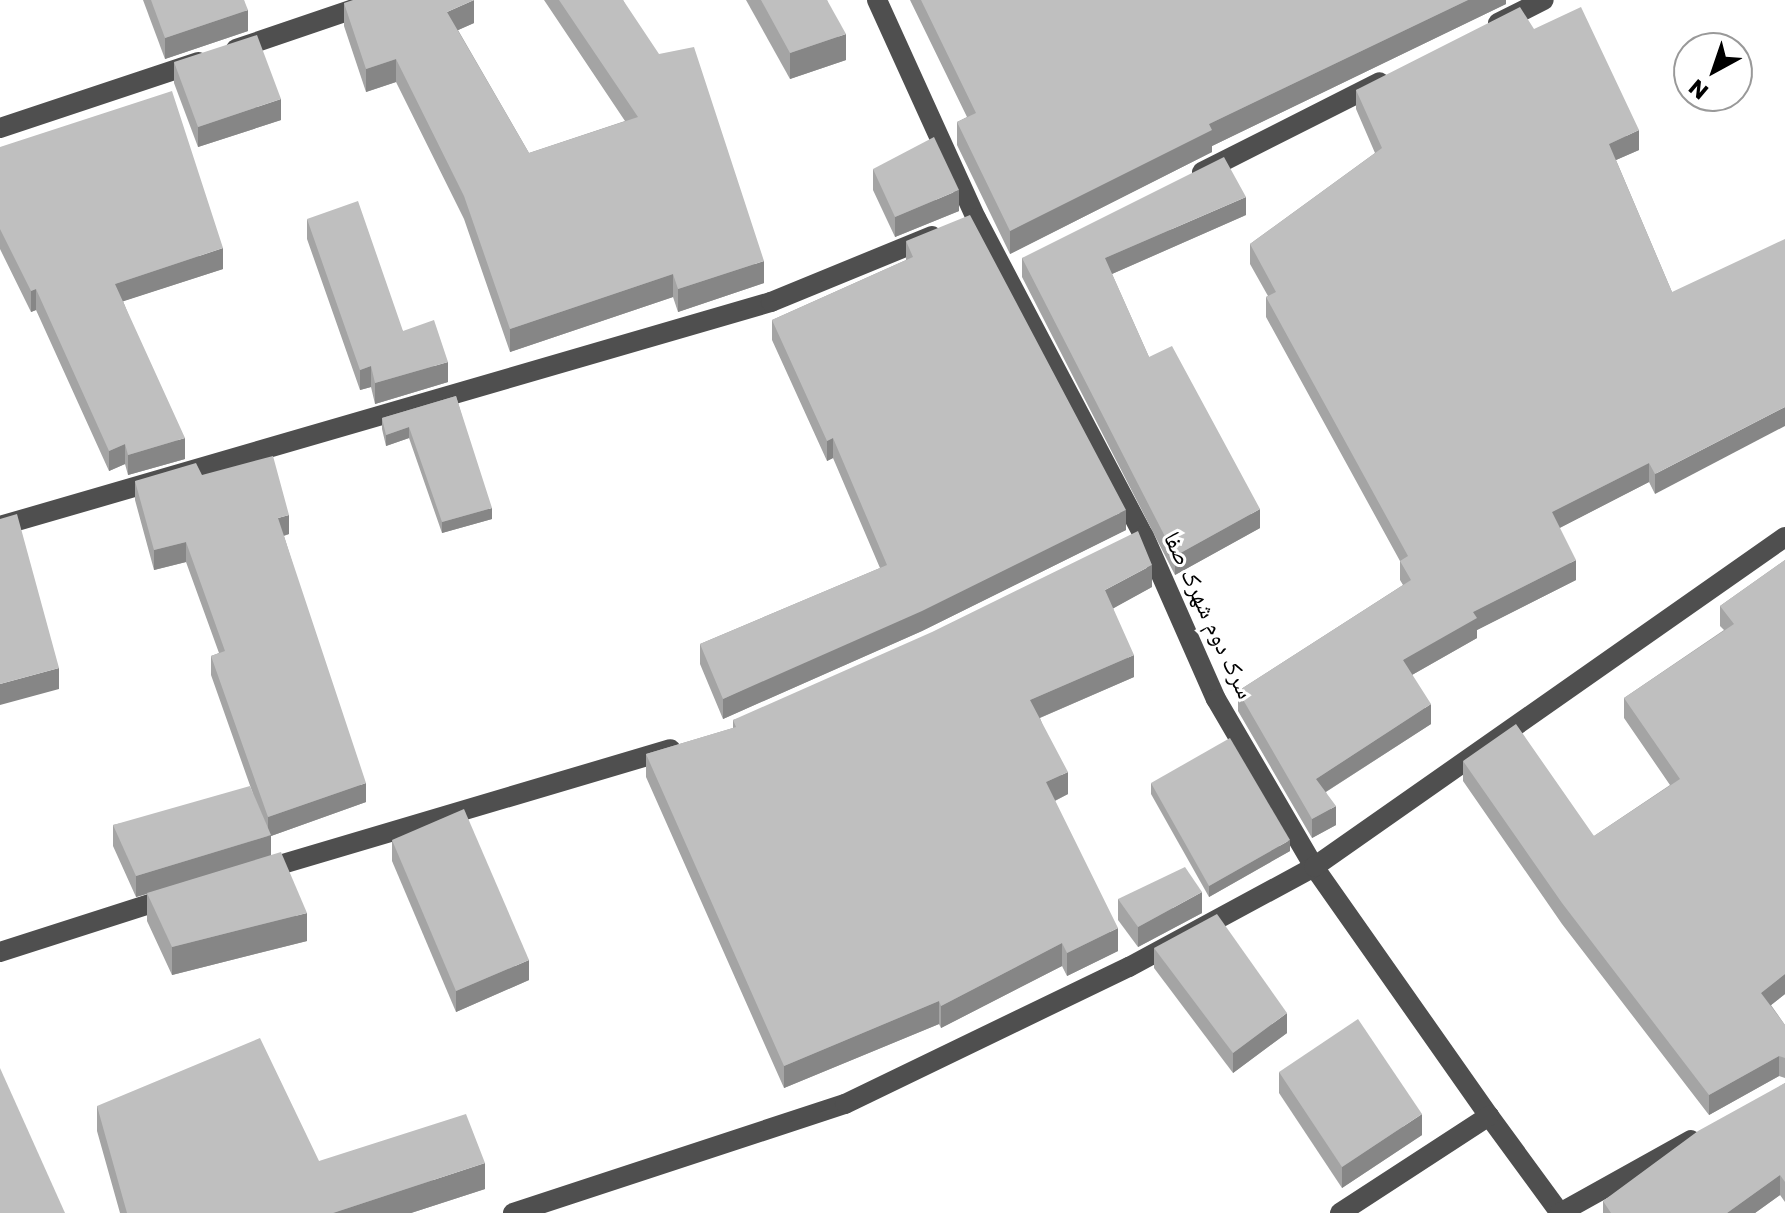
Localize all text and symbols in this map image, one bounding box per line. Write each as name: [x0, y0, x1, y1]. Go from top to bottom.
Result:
north arrow: [1673, 32, 1753, 112]
text: N: [1682, 72, 1715, 106]
street label: سرک دوم شهرک صفا: [1158, 527, 1260, 703]

